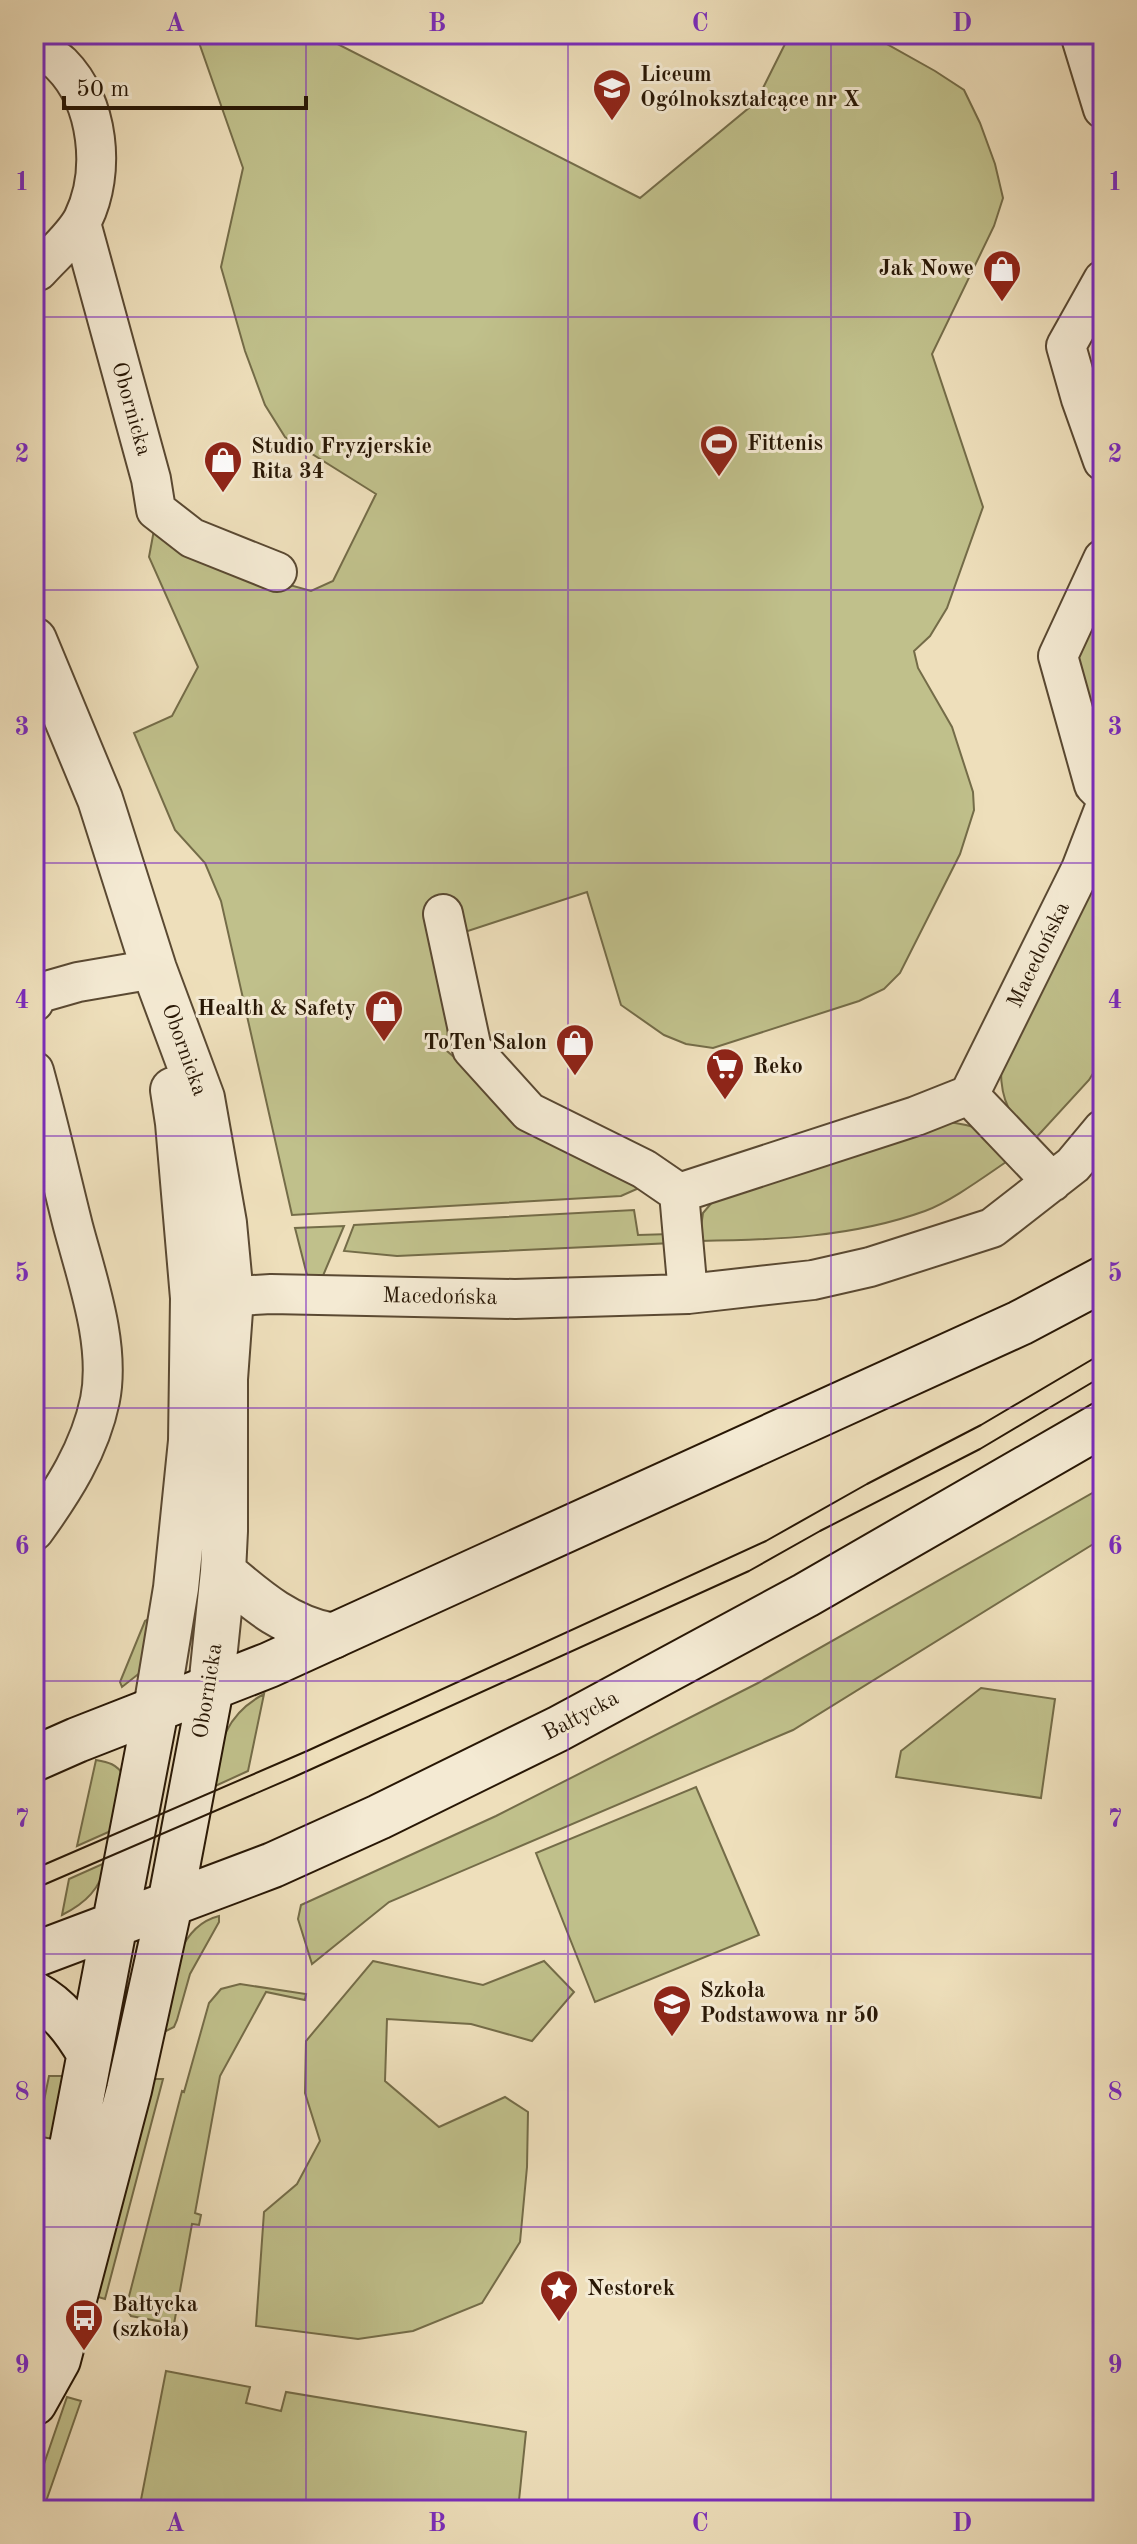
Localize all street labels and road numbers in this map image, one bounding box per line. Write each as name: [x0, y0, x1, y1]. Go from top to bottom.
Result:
street label: Obornicka: [107, 360, 155, 458]
street label: Macedońska: [1004, 898, 1074, 1012]
street label: Obornicka: [157, 1001, 211, 1099]
street label: Macedońska: [382, 1285, 498, 1309]
street label: Obornicka: [190, 1642, 226, 1740]
street label: Bałtycka: [539, 1687, 623, 1745]

